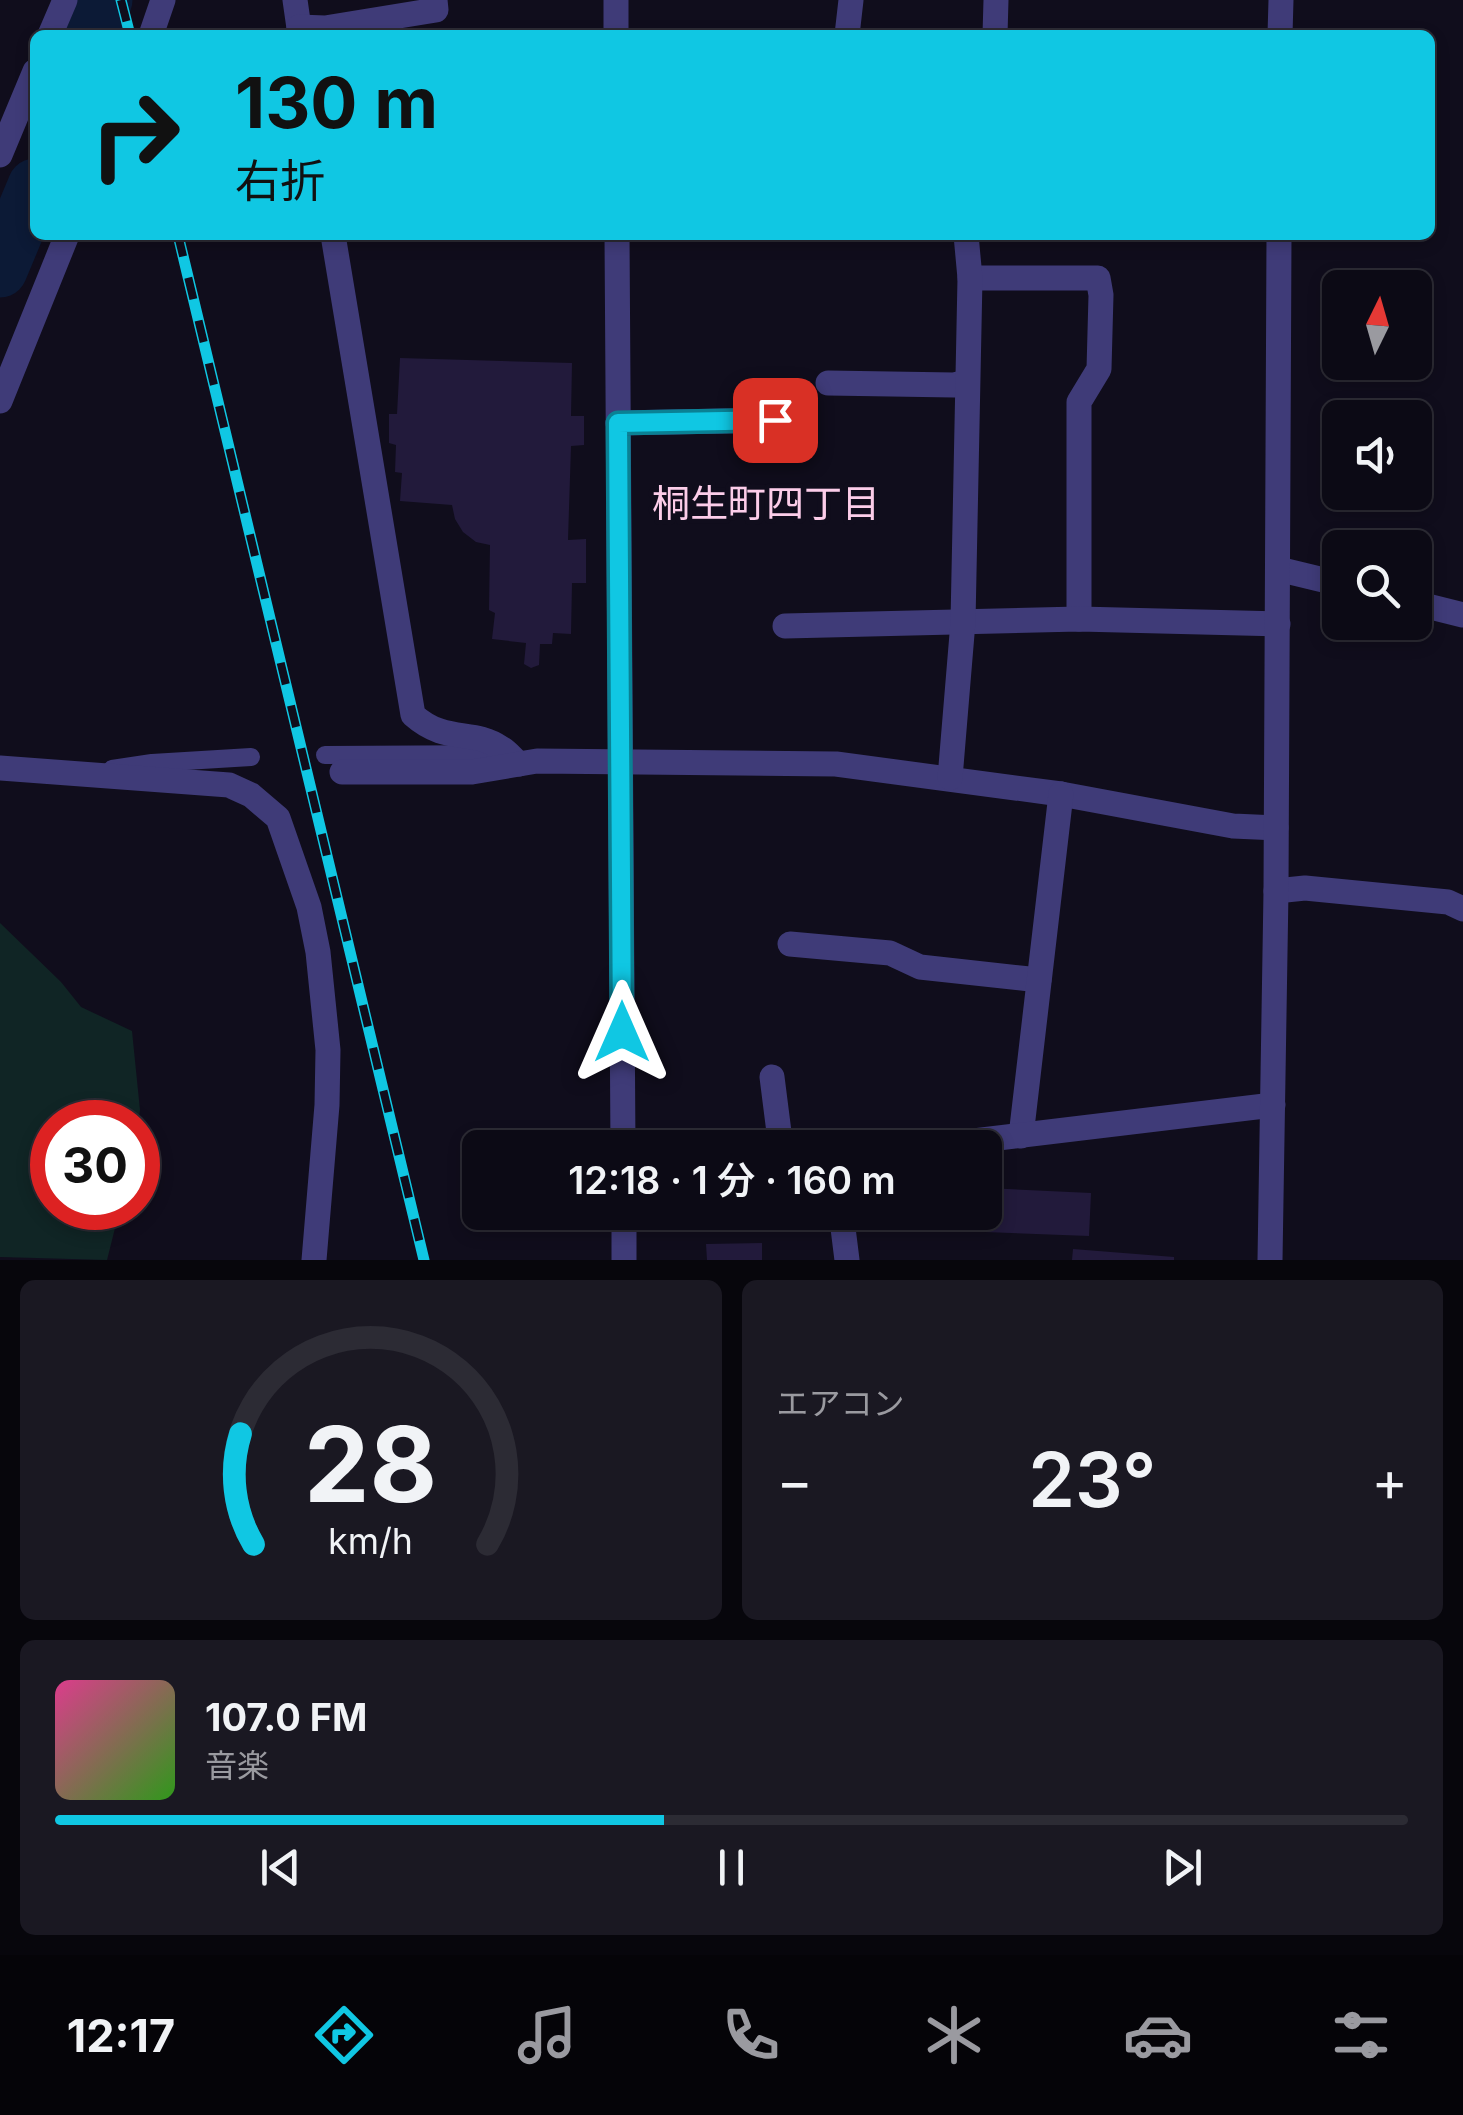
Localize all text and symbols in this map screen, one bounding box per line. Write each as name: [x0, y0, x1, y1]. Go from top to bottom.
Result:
text: 130 m: [235, 60, 438, 145]
icon: right: [70, 70, 200, 200]
text: 右折: [235, 153, 325, 208]
north arrow: [1322, 270, 1432, 380]
map controls: [1322, 270, 1432, 640]
pin: [733, 378, 818, 463]
icon: arrive: [748, 393, 803, 448]
button: sound: [1322, 400, 1432, 510]
district label: 桐生町四丁目: [652, 480, 880, 526]
button: search: [1322, 530, 1432, 640]
position arrow: [570, 980, 674, 1084]
speed limit sign: 30: [30, 1100, 160, 1230]
text: 12:18 · 1 分 · 160 m: [568, 1157, 896, 1203]
text: エアコン: [777, 1384, 905, 1423]
text: 28: [304, 1401, 437, 1527]
text: 23°: [1028, 1434, 1156, 1525]
text: −: [777, 1448, 813, 1514]
text: +: [1372, 1448, 1408, 1514]
text: km/h: [328, 1519, 413, 1563]
text: 107.0 FM: [205, 1694, 368, 1740]
text: 音楽: [205, 1746, 269, 1785]
icon: previous: [253, 1840, 308, 1895]
icon: pause: [704, 1840, 759, 1895]
icon: next: [1155, 1840, 1210, 1895]
icon: directions: [309, 2000, 379, 2070]
icon: music: [512, 2000, 582, 2070]
icon: phone: [716, 2000, 786, 2070]
icon: climate: [919, 2000, 989, 2070]
icon: car: [1123, 2000, 1193, 2070]
icon: filters: [1326, 2000, 1396, 2070]
text: 12:17: [67, 2008, 175, 2063]

